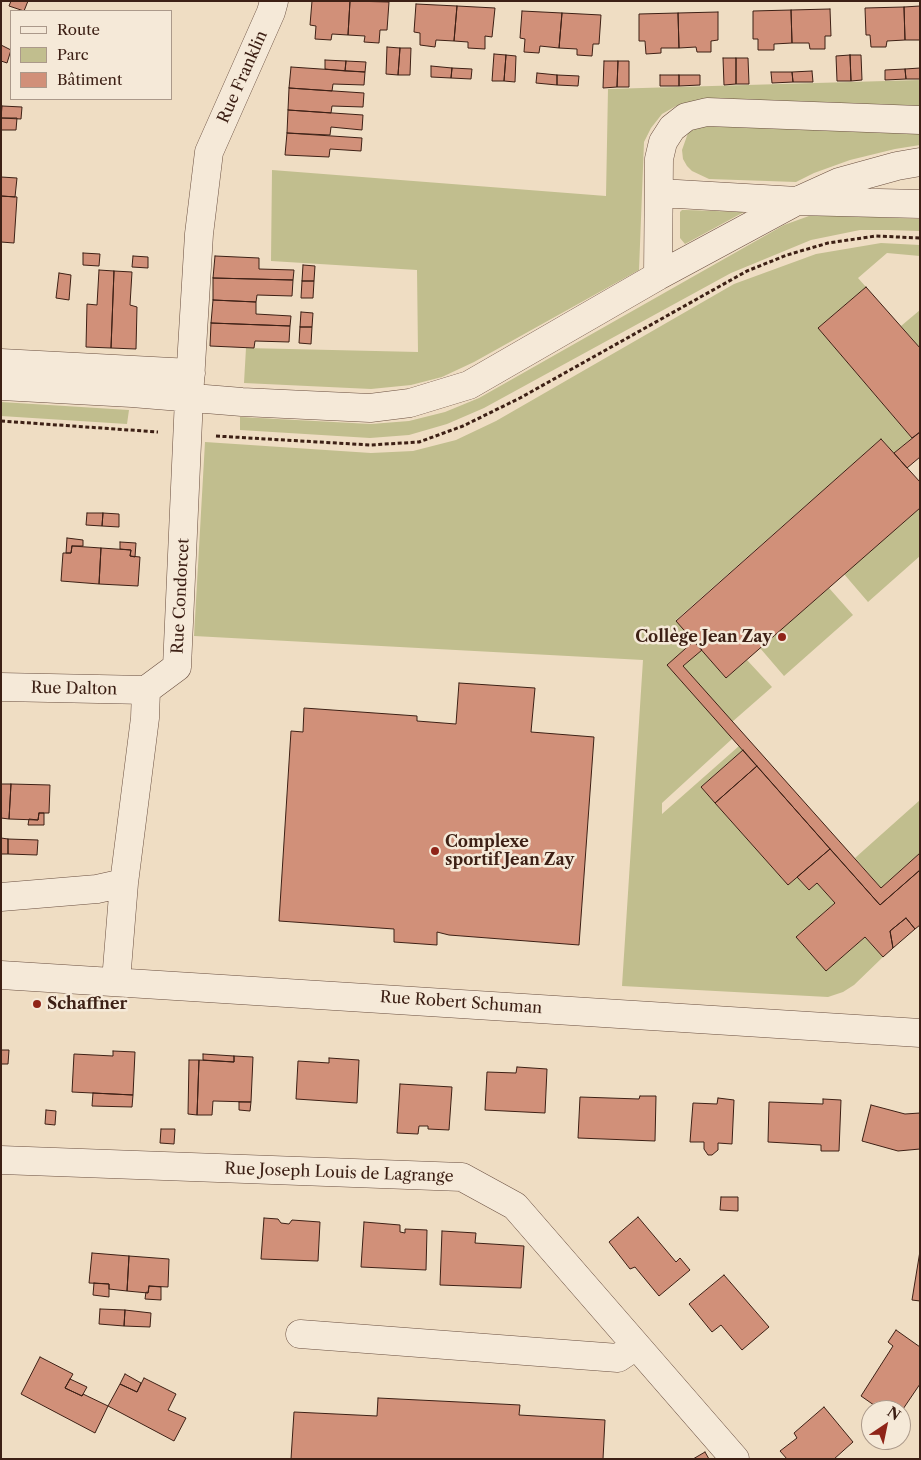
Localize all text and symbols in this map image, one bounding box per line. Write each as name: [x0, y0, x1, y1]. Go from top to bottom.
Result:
legend: [10, 10, 172, 100]
text: Route: [57, 20, 100, 39]
street label: Rue Franklin: [214, 28, 272, 126]
text: Parc: [57, 45, 89, 64]
text: Bâtiment: [57, 70, 122, 89]
street label: Rue Condorcet: [168, 538, 194, 654]
place label: Collège Jean Zay: [635, 627, 772, 647]
marker: Collège Jean Zay: [776, 631, 788, 643]
street label: Rue Dalton: [31, 679, 117, 699]
place label: Complexe sportif Jean Zay: [445, 832, 574, 870]
marker: Complexe sportif Jean Zay: [429, 845, 441, 857]
street label: Rue Robert Schuman: [379, 988, 543, 1018]
place label: Schaffner: [47, 994, 127, 1014]
marker: Schaffner: [31, 998, 43, 1010]
street label: Rue Joseph Louis de Lagrange: [224, 1159, 454, 1187]
north arrow: [861, 1400, 911, 1450]
text: N: [884, 1403, 904, 1424]

